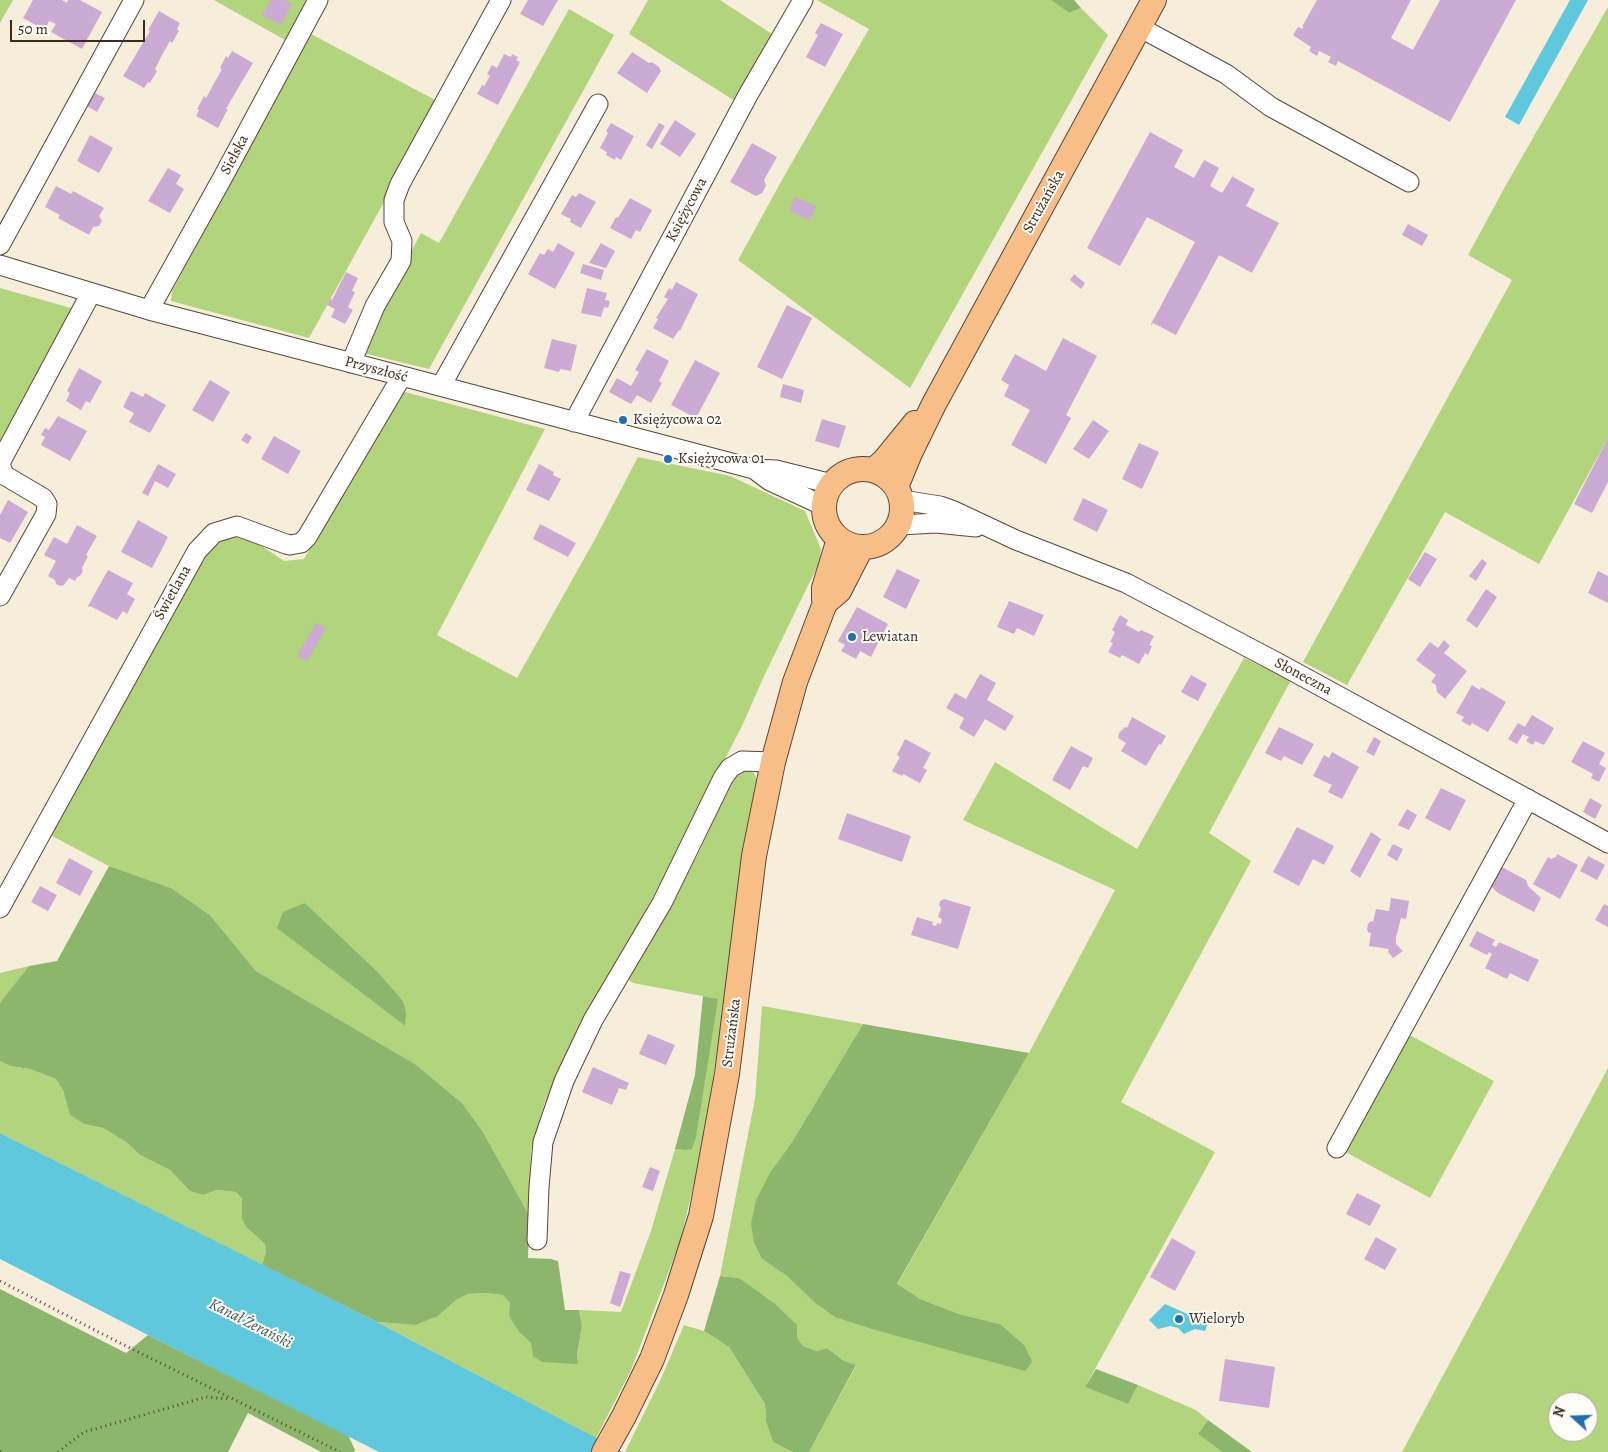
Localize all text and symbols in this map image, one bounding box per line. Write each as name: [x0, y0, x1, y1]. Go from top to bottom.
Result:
scale bar: [12, 10, 148, 42]
text: 50 m: [18, 19, 48, 39]
street label: Sielska: [217, 132, 253, 178]
street label: Strużańska: [1019, 167, 1069, 237]
street label: Księżycowa: [663, 175, 711, 245]
street label: Przyszłość: [343, 353, 409, 387]
place label: Księżycowa 02: [633, 411, 722, 429]
marker: Księżycowa 02: [617, 414, 629, 426]
place label: Księżycowa 01: [678, 450, 765, 468]
marker: Księżycowa 01: [662, 453, 674, 465]
street label: Świetlana: [151, 562, 195, 624]
place label: Lewiatan: [862, 628, 918, 646]
marker: Lewiatan: [846, 631, 858, 643]
street label: Słoneczna: [1271, 654, 1335, 700]
street label: Strużańska: [719, 998, 745, 1068]
water label: Kanał Żerański: [205, 1295, 295, 1353]
place label: Wieloryb: [1189, 1310, 1245, 1328]
marker: Wieloryb: [1173, 1313, 1185, 1325]
north arrow: [1548, 1392, 1598, 1442]
text: N: [1549, 1404, 1570, 1420]

